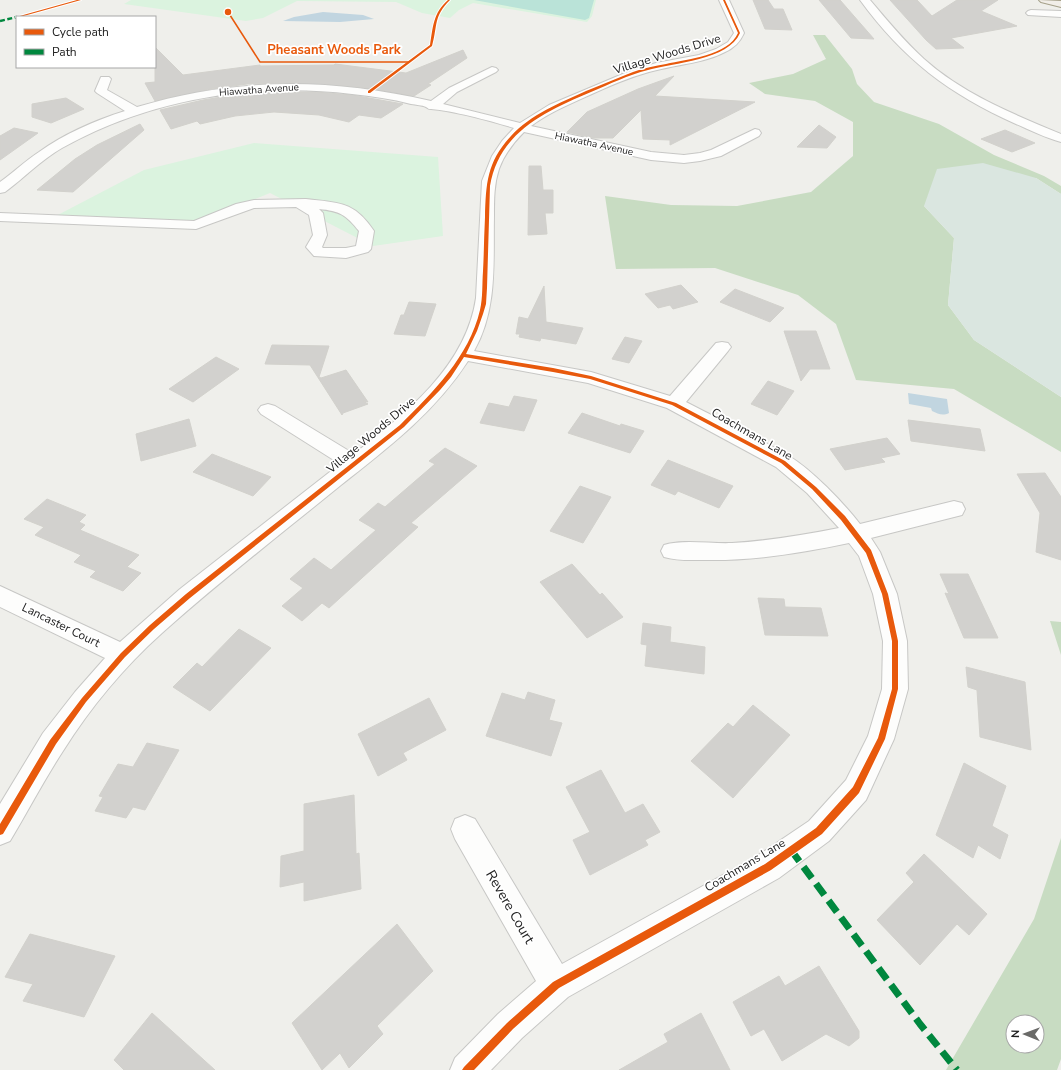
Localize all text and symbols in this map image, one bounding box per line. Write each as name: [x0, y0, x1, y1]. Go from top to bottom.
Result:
legend: [16, 16, 156, 68]
text: Cycle path: [52, 24, 109, 40]
street label: Village Woods Drive: [611, 30, 723, 78]
callout: Pheasant Woods Park: [260, 37, 409, 62]
text: Pheasant Woods Park: [267, 41, 402, 59]
text: Path: [52, 44, 77, 60]
street label: Hiawatha Avenue: [219, 80, 299, 100]
street label: Hiawatha Avenue: [553, 129, 635, 159]
street label: Village Woods Drive: [323, 393, 419, 478]
street label: Coachmans Lane: [708, 404, 796, 464]
street label: Lancaster Court: [19, 599, 103, 651]
street label: Coachmans Lane: [702, 835, 788, 895]
street label: Revere Court: [481, 867, 539, 947]
north arrow: [1005, 1014, 1045, 1054]
text: N: [1008, 1030, 1023, 1038]

